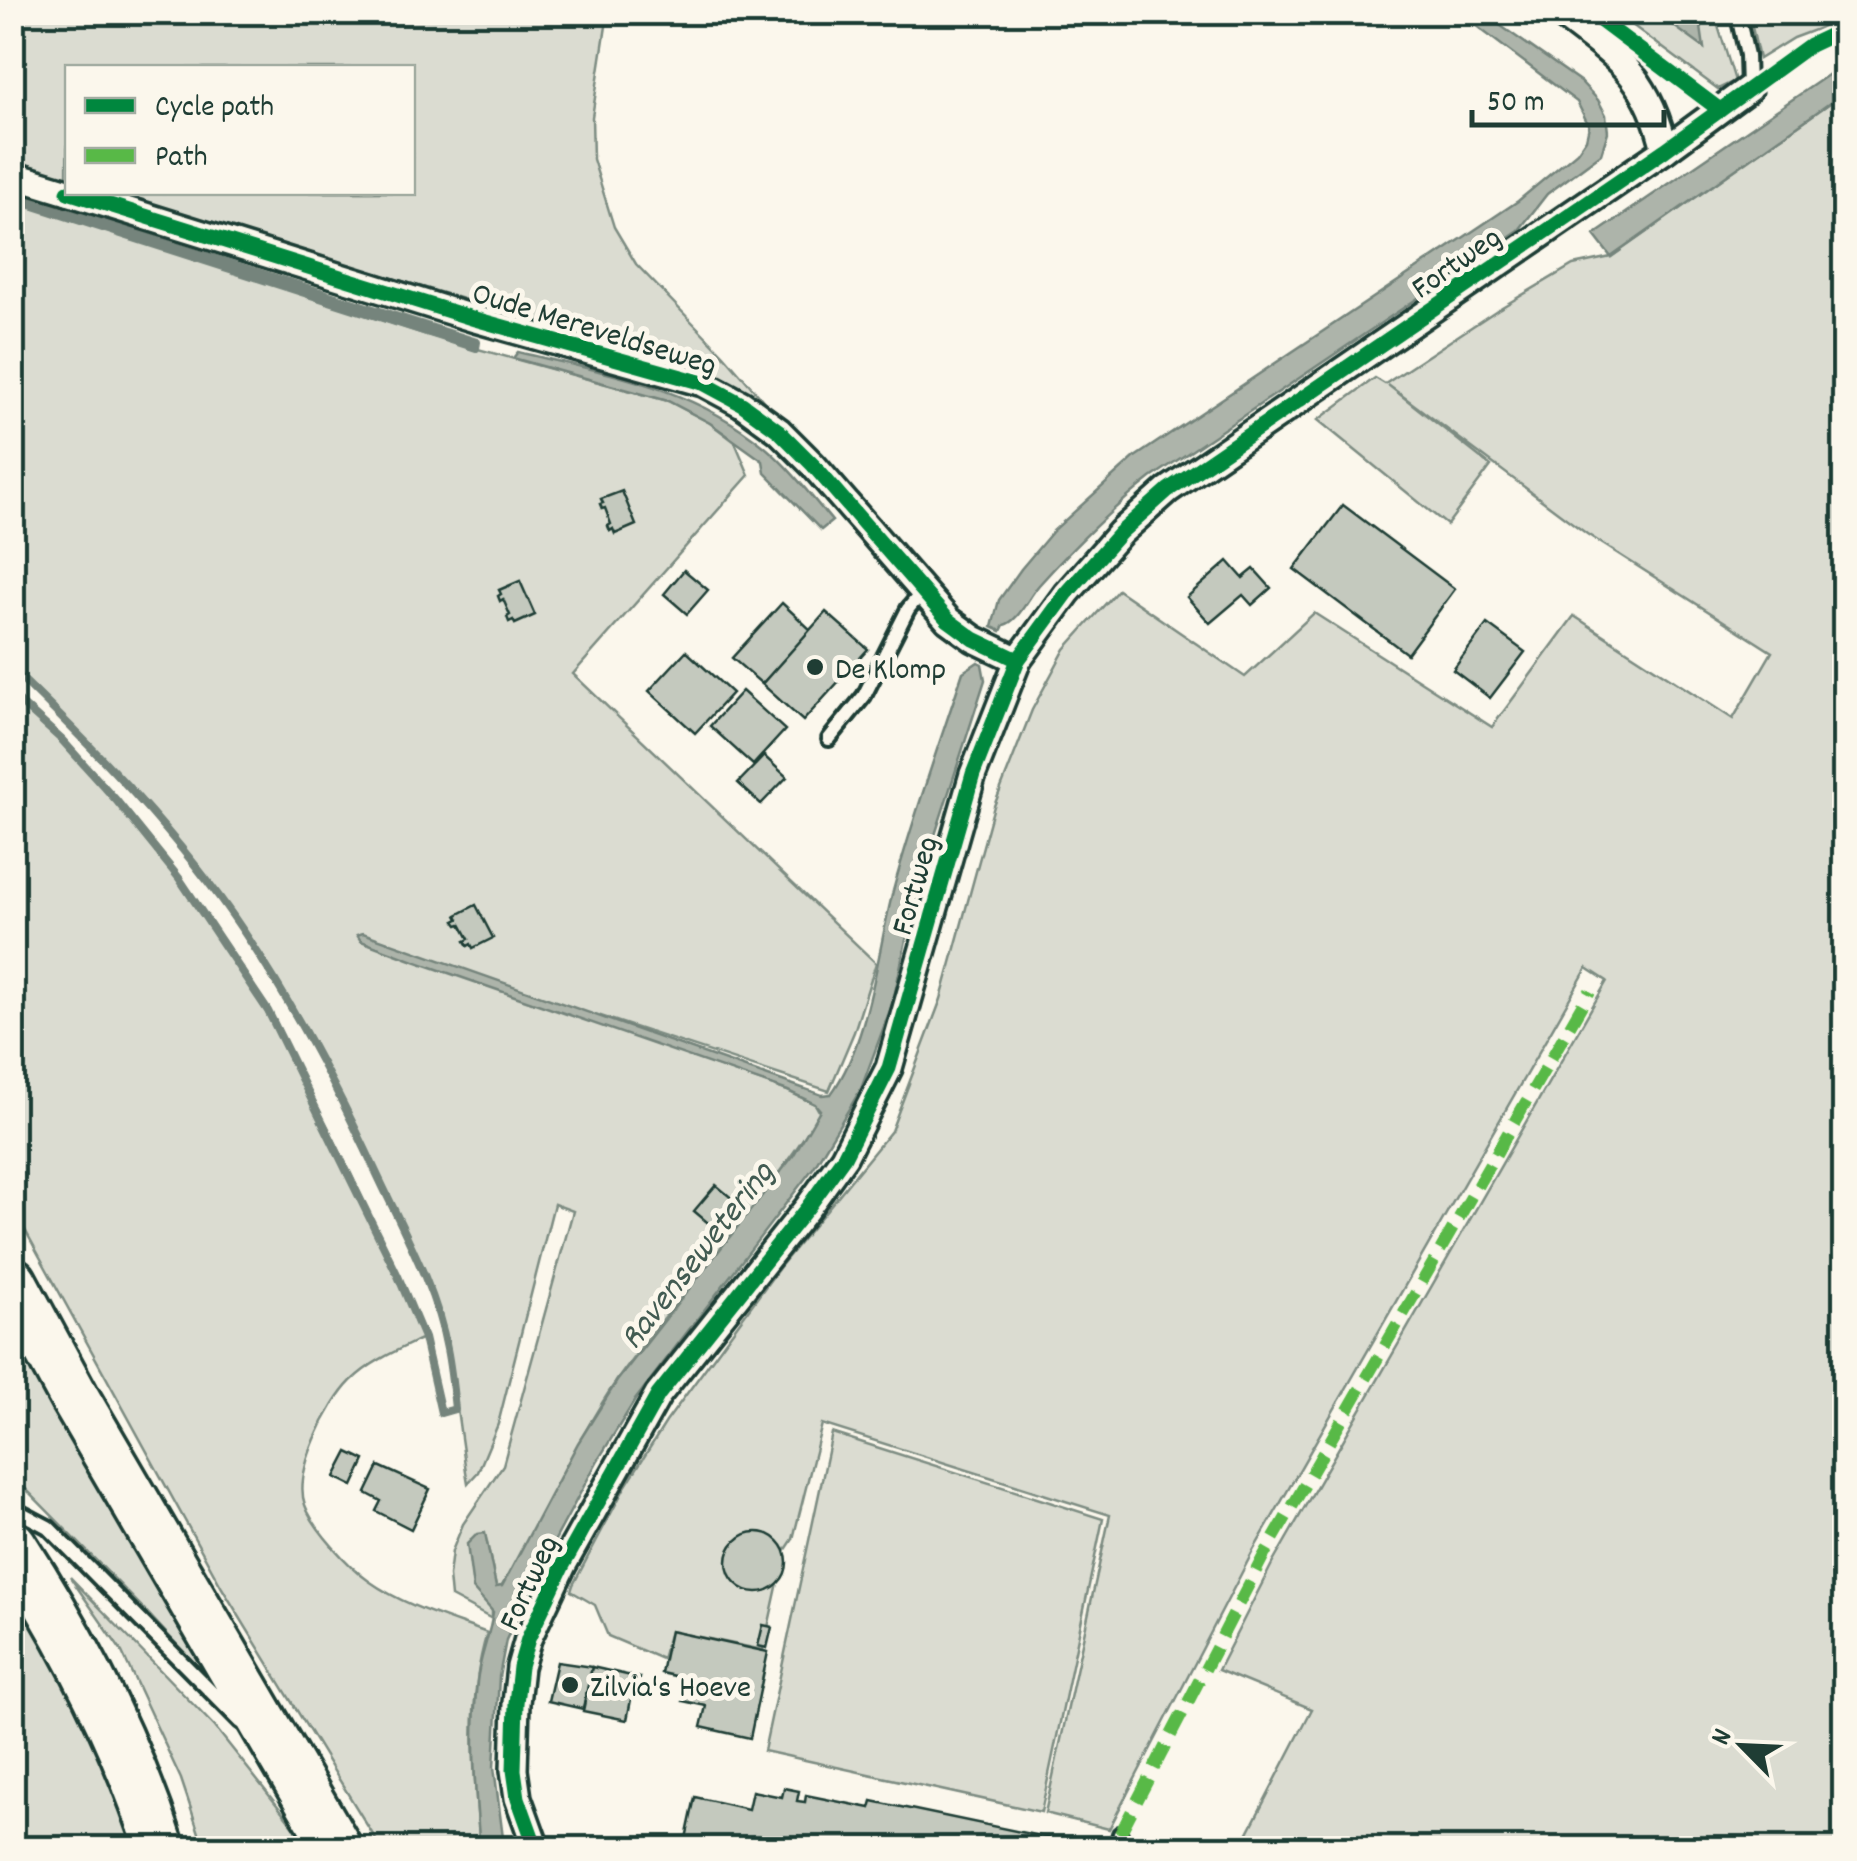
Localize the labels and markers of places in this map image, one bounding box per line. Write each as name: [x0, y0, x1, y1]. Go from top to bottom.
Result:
place label: De Klomp: [835, 649, 946, 695]
marker: De Klomp: [804, 656, 826, 678]
place label: Zilvia's Hoeve: [590, 1667, 751, 1713]
marker: Zilvia's Hoeve: [559, 1674, 581, 1696]

